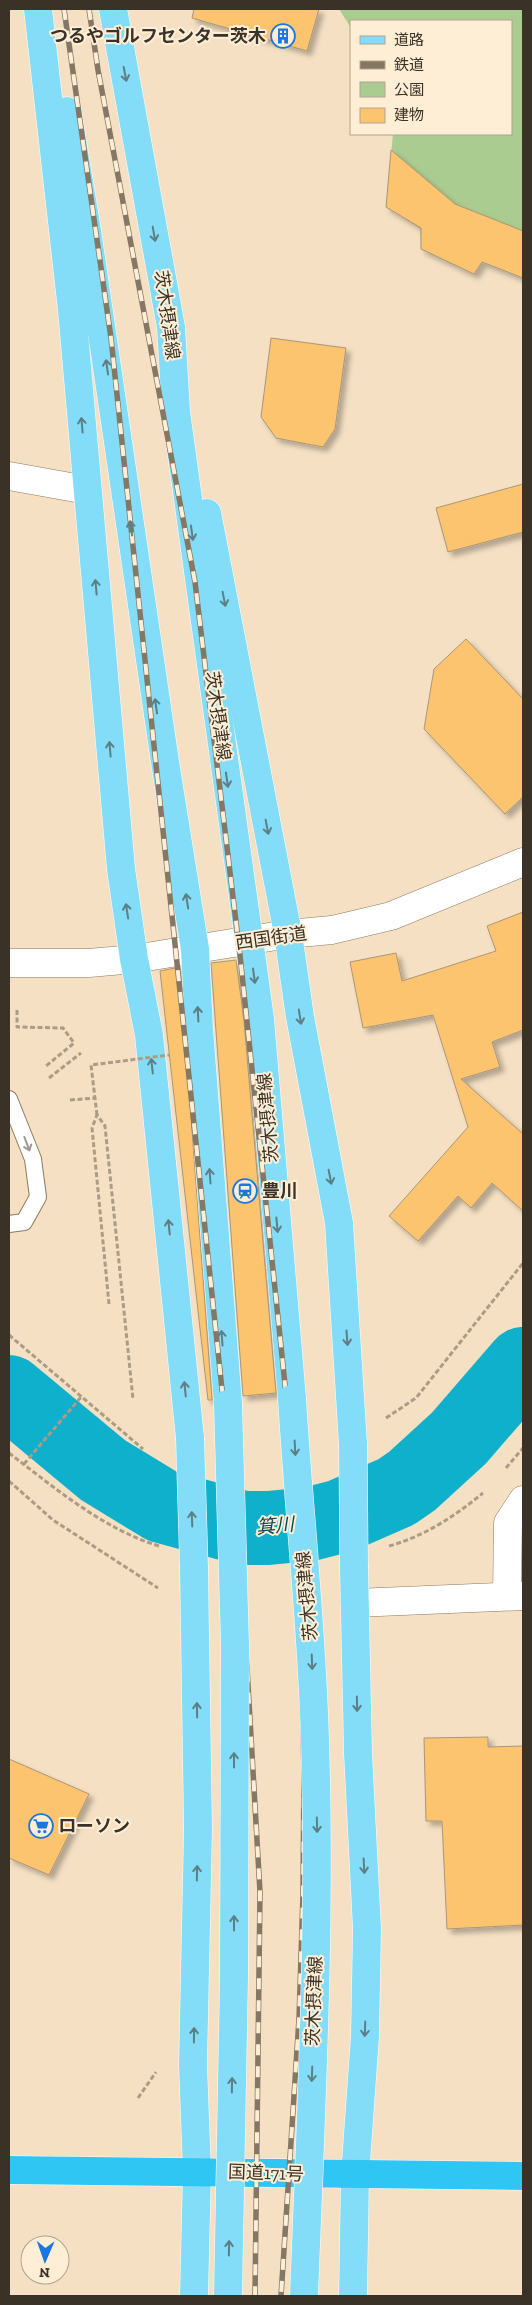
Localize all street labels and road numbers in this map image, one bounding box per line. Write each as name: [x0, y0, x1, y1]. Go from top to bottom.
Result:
street label: 茨木摂津線: [150, 269, 184, 361]
street label: 茨木摂津線: [201, 670, 235, 762]
street label: 西国街道: [234, 922, 308, 954]
street label: 茨木摂津線: [253, 1072, 283, 1164]
street label: 茨木摂津線: [292, 1550, 322, 1642]
street label: 茨木摂津線: [301, 1956, 327, 2046]
street label: 国道171号: [228, 2161, 304, 2185]

